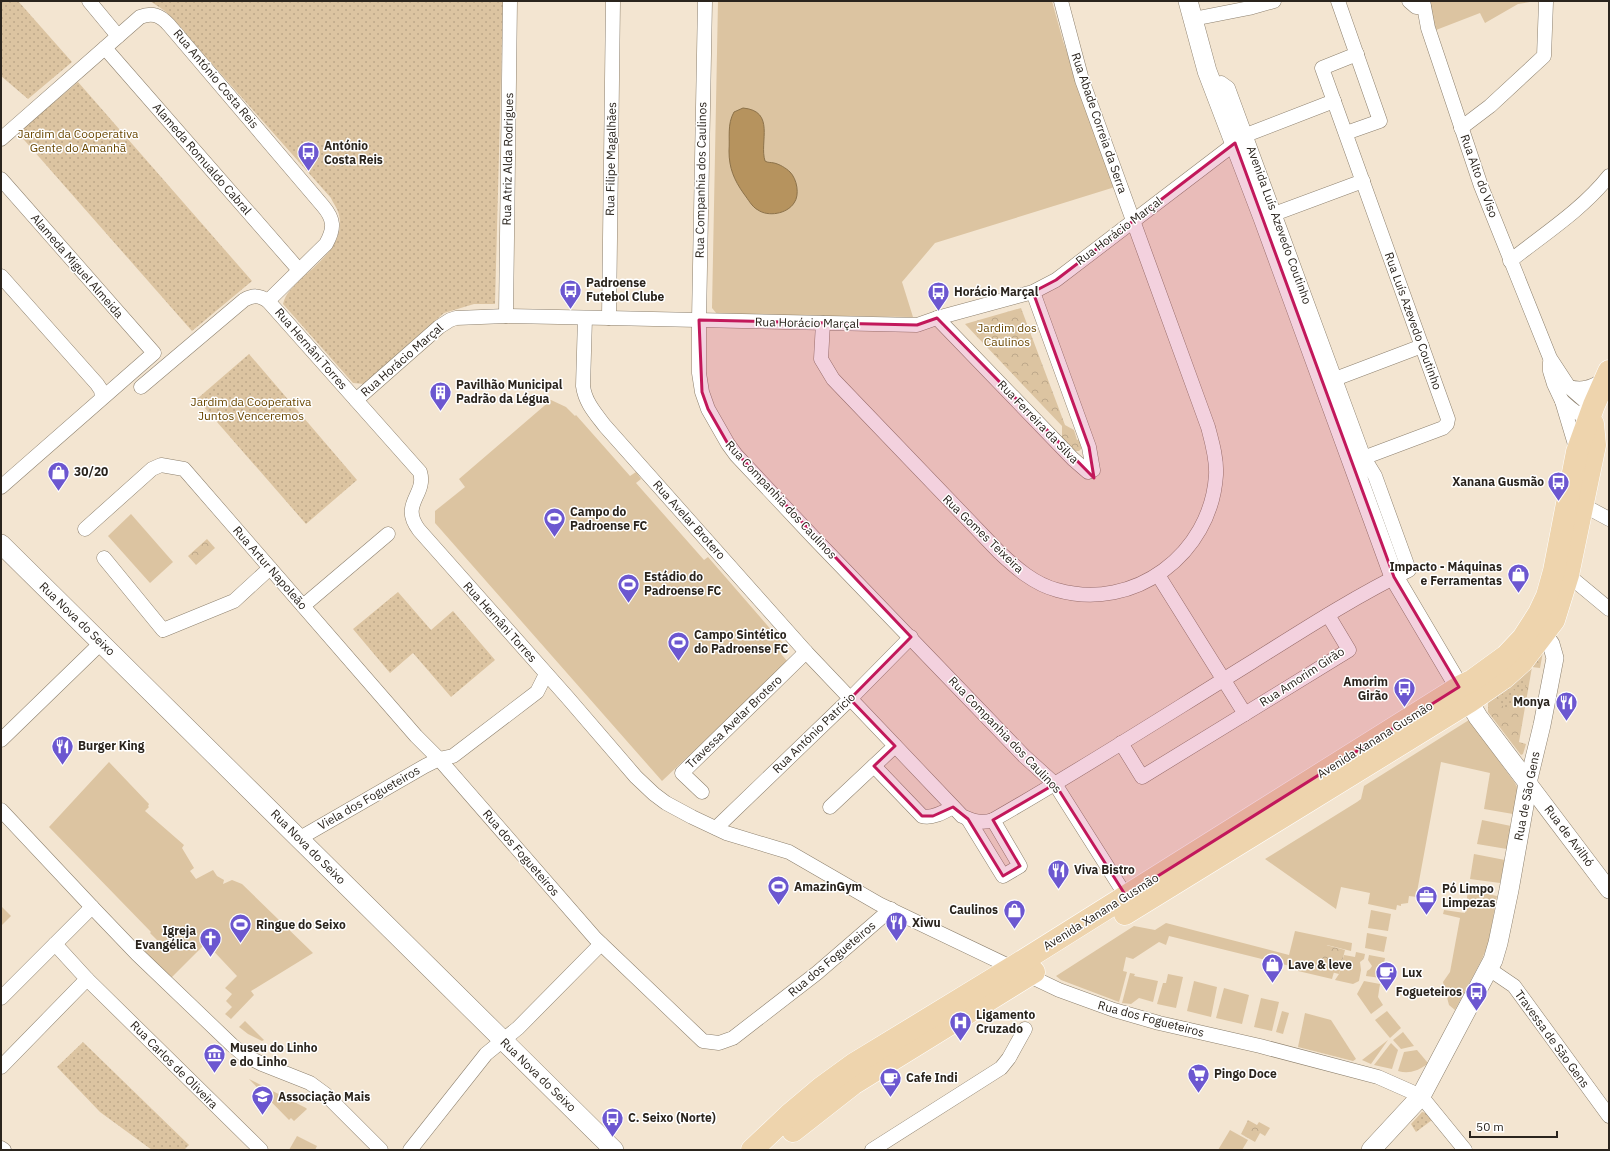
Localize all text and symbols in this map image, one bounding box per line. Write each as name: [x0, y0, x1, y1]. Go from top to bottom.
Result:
street label: Rua António Costa Reis: [171, 26, 262, 131]
street label: Rua Abade Correia da Serra: [1068, 50, 1131, 196]
street label: Rua Atriz Alda Rodrigues: [499, 92, 516, 225]
street label: Alameda Romualdo Cabral: [150, 100, 255, 218]
street label: Rua Filipe Magalhães: [602, 102, 619, 216]
street label: Rua Companhia dos Caulinos: [692, 102, 709, 258]
park label: Jardim da Cooperativa Gente do Amanhã: [18, 126, 139, 155]
street label: Rua Alto do Viso: [1457, 132, 1502, 220]
place label: António Costa Reis: [324, 138, 383, 167]
bus stop icon: António Costa Reis: [296, 140, 322, 173]
street label: Avenida Luís Azevedo Coutinho: [1244, 144, 1315, 306]
street label: Rua Horácio Marçal: [1072, 193, 1165, 268]
street label: Alameda Miguel Almeida: [28, 210, 127, 321]
street label: Rua Luís Azevedo Coutinho: [1382, 250, 1445, 392]
place label: Padroense Futebol Clube: [586, 275, 665, 304]
bus stop icon: Padroense Futebol Clube: [558, 277, 584, 310]
bus stop icon: Horácio Marçal: [925, 279, 951, 312]
place label: Horácio Marçal: [954, 284, 1039, 299]
street label: Rua Hernâni Torres: [272, 305, 351, 393]
street label: Rua Horácio Marçal: [755, 314, 859, 331]
street label: Rua Horácio Marçal: [357, 320, 446, 400]
park label: Jardim dos Caulinos: [977, 320, 1037, 349]
place label: Pavilhão Municipal Padrão da Légua: [456, 377, 563, 406]
street label: Rua Ferreira da Silva: [995, 377, 1082, 467]
building icon: Pavilhão Municipal Padrão da Légua: [428, 379, 454, 412]
park label: Jardim da Cooperativa Juntos Venceremos: [191, 394, 312, 423]
street label: Rua Companhia dos Caulinos: [723, 437, 840, 562]
shop icon: 30/20: [46, 459, 72, 492]
place label: 30/20: [74, 464, 108, 479]
bus stop icon: Xanana Gusmão: [1546, 469, 1572, 502]
place label: Xanana Gusmão: [1452, 474, 1544, 489]
street label: Rua Avelar Brotero: [650, 477, 729, 562]
street label: Rua Gomes Teixeira: [940, 491, 1027, 576]
place label: Campo do Padroense FC: [570, 504, 648, 533]
sports icon: Campo do Padroense FC: [542, 506, 568, 539]
street label: Rua Artur Napoleão: [230, 523, 311, 613]
place label: Impacto - Máquinas e Ferramentas: [1389, 559, 1502, 588]
shop icon: Impacto - Máquinas e Ferramentas: [1505, 561, 1531, 594]
place label: Estádio do Padroense FC: [644, 569, 722, 598]
sports icon: Estádio do Padroense FC: [615, 571, 641, 604]
street label: Rua Hernâni Torres: [460, 578, 541, 665]
street label: Rua Nova do Seixo: [36, 579, 119, 659]
place label: Campo Sintético do Padroense FC: [694, 627, 788, 656]
sports icon: Campo Sintético do Padroense FC: [666, 629, 692, 662]
street label: Rua Amorim Girão: [1256, 643, 1347, 710]
street label: Travessa Avelar Brotero: [683, 672, 785, 771]
street label: Rua Companhia dos Caulinos: [946, 673, 1065, 796]
place label: Amorim Girão: [1343, 674, 1388, 703]
bus stop icon: Amorim Girão: [1391, 676, 1417, 709]
street label: Rua António Patrício: [769, 689, 858, 776]
restaurant icon: Monya: [1553, 689, 1579, 722]
place label: Monya: [1513, 694, 1550, 709]
street label: Avenida Xanana Gusmão: [1314, 698, 1436, 781]
restaurant icon: Burger King: [49, 733, 75, 766]
place label: Burger King: [78, 738, 145, 753]
street label: Rua de São Gens: [1510, 750, 1543, 842]
street label: Viela dos Fogueteiros: [315, 762, 423, 833]
street label: Rua de Avilhó: [1541, 802, 1598, 870]
street label: Rua Nova do Seixo: [268, 806, 349, 887]
street label: Rua dos Fogueteiros: [480, 806, 563, 899]
restaurant icon: Viva Bistro: [1046, 857, 1072, 890]
place label: Viva Bistro: [1074, 862, 1135, 877]
street label: Avenida Xanana Gusmão: [1040, 870, 1162, 953]
sports icon: AmazinGym: [765, 874, 791, 907]
place label: AmazinGym: [794, 879, 862, 894]
place label: Pó Limpo Limpezas: [1442, 881, 1496, 910]
office icon: Pó Limpo Limpezas: [1414, 883, 1440, 916]
shop icon: Caulinos: [1001, 897, 1027, 930]
place label: Caulinos: [949, 902, 998, 917]
restaurant icon: Xiwu: [883, 910, 909, 943]
sports icon: Ringue do Seixo: [228, 912, 254, 945]
place label: Xiwu: [912, 915, 941, 930]
place label: Ringue do Seixo: [256, 917, 346, 932]
street label: Rua dos Fogueteiros: [785, 918, 879, 1000]
place label: Igreja Evangélica: [135, 923, 196, 952]
church icon: Igreja Evangélica: [198, 925, 224, 958]
shop icon: Lave & leve: [1260, 952, 1286, 985]
place label: Lave & leve: [1288, 957, 1352, 972]
cafe icon: Lux: [1373, 960, 1399, 993]
place label: Lux: [1402, 965, 1422, 980]
bus stop icon: Fogueteiros: [1464, 979, 1490, 1012]
place label: Fogueteiros: [1396, 984, 1462, 999]
street label: Travessa de São Gens: [1512, 987, 1593, 1091]
street label: Rua dos Fogueteiros: [1096, 997, 1206, 1040]
place label: Ligamento Cruzado: [976, 1007, 1035, 1036]
hospital icon: Ligamento Cruzado: [948, 1009, 974, 1042]
street label: Rua Carlos de Oliveira: [127, 1018, 222, 1112]
street label: Rua Nova do Seixo: [497, 1035, 580, 1115]
place label: Museu do Linho e do Linho: [230, 1040, 318, 1069]
museum icon: Museu do Linho e do Linho: [202, 1042, 228, 1075]
supermarket icon: Pingo Doce: [1186, 1061, 1212, 1094]
cafe icon: Cafe Indi: [878, 1065, 904, 1098]
place label: Pingo Doce: [1214, 1066, 1277, 1081]
place label: Cafe Indi: [906, 1070, 958, 1085]
school or university icon: Associação Mais: [250, 1084, 276, 1117]
place label: Associação Mais: [278, 1089, 370, 1104]
bus stop icon: C. Seixo (Norte): [600, 1105, 626, 1138]
place label: C. Seixo (Norte): [628, 1110, 716, 1125]
scale bar: [1470, 1113, 1557, 1139]
text: 50 m: [1476, 1119, 1504, 1134]

